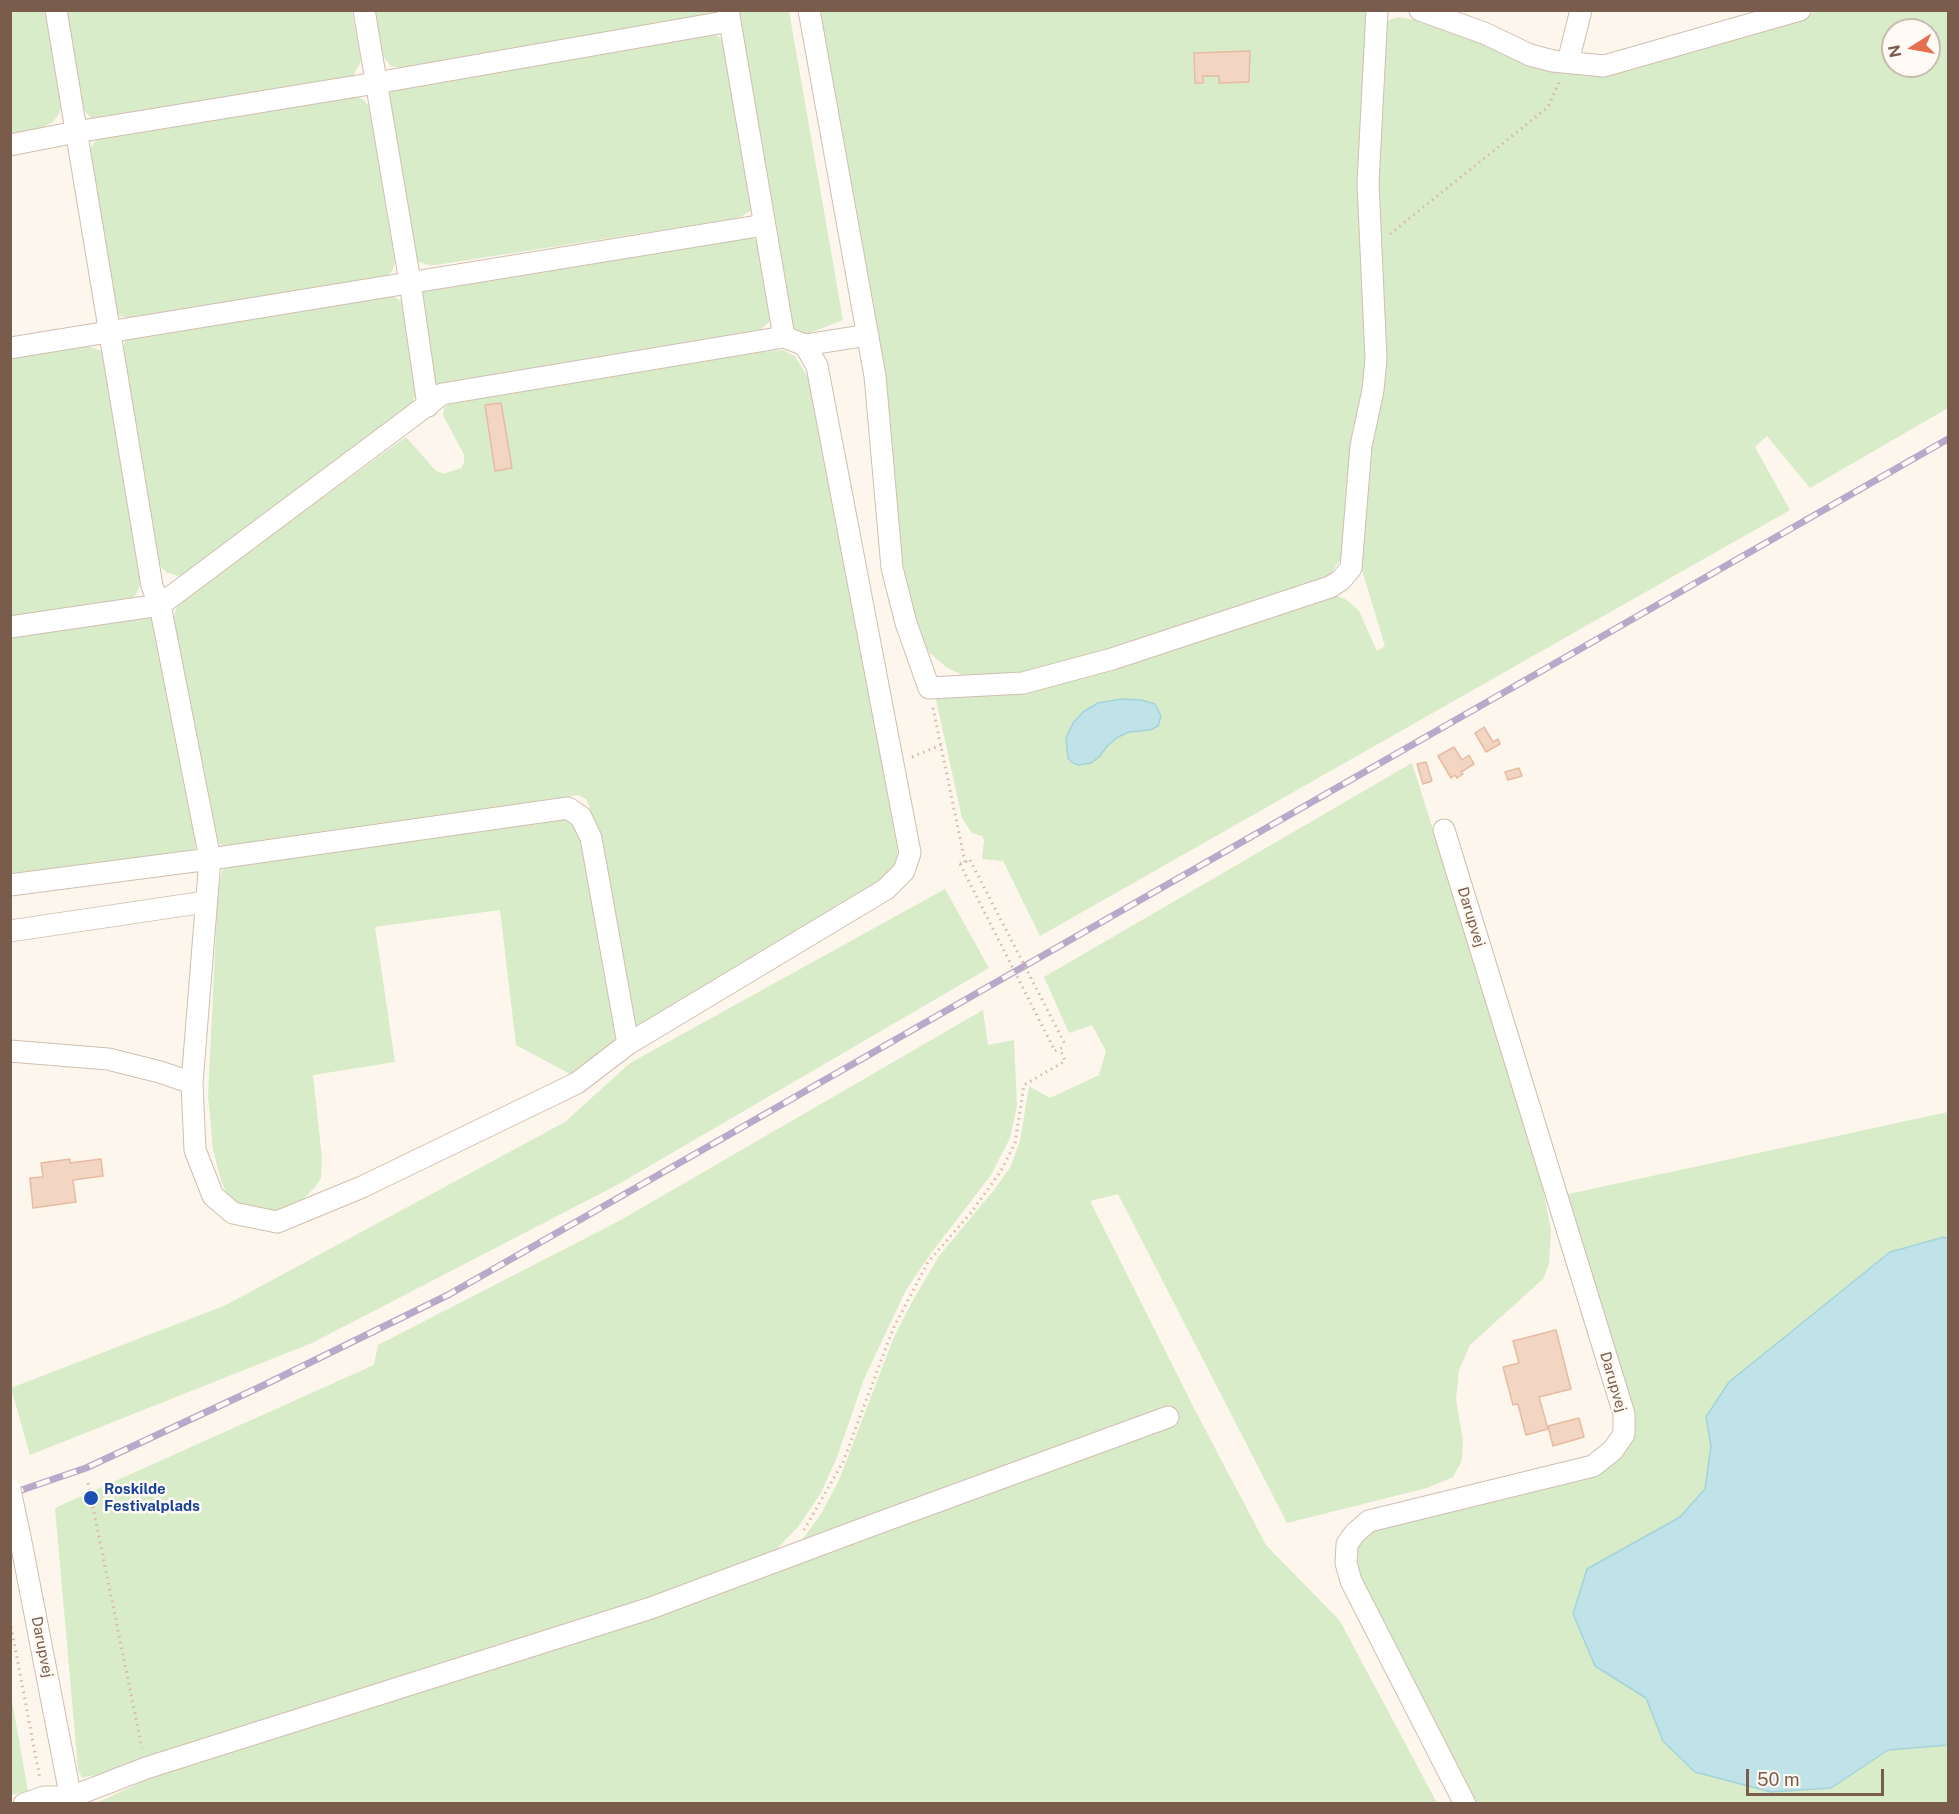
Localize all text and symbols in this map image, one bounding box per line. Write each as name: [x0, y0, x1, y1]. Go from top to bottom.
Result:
north arrow: [1881, 18, 1941, 78]
text: N: [1884, 43, 1905, 59]
street label: Darupvej: [1453, 885, 1489, 949]
street label: Darupvej: [1596, 1350, 1630, 1414]
place label: Roskilde Festivalplads: [104, 1480, 200, 1515]
marker: Roskilde Festivalplads: [82, 1489, 100, 1507]
street label: Darupvej: [27, 1615, 57, 1679]
scale bar: [1749, 1757, 1887, 1795]
text: 50 m: [1757, 1769, 1800, 1790]

